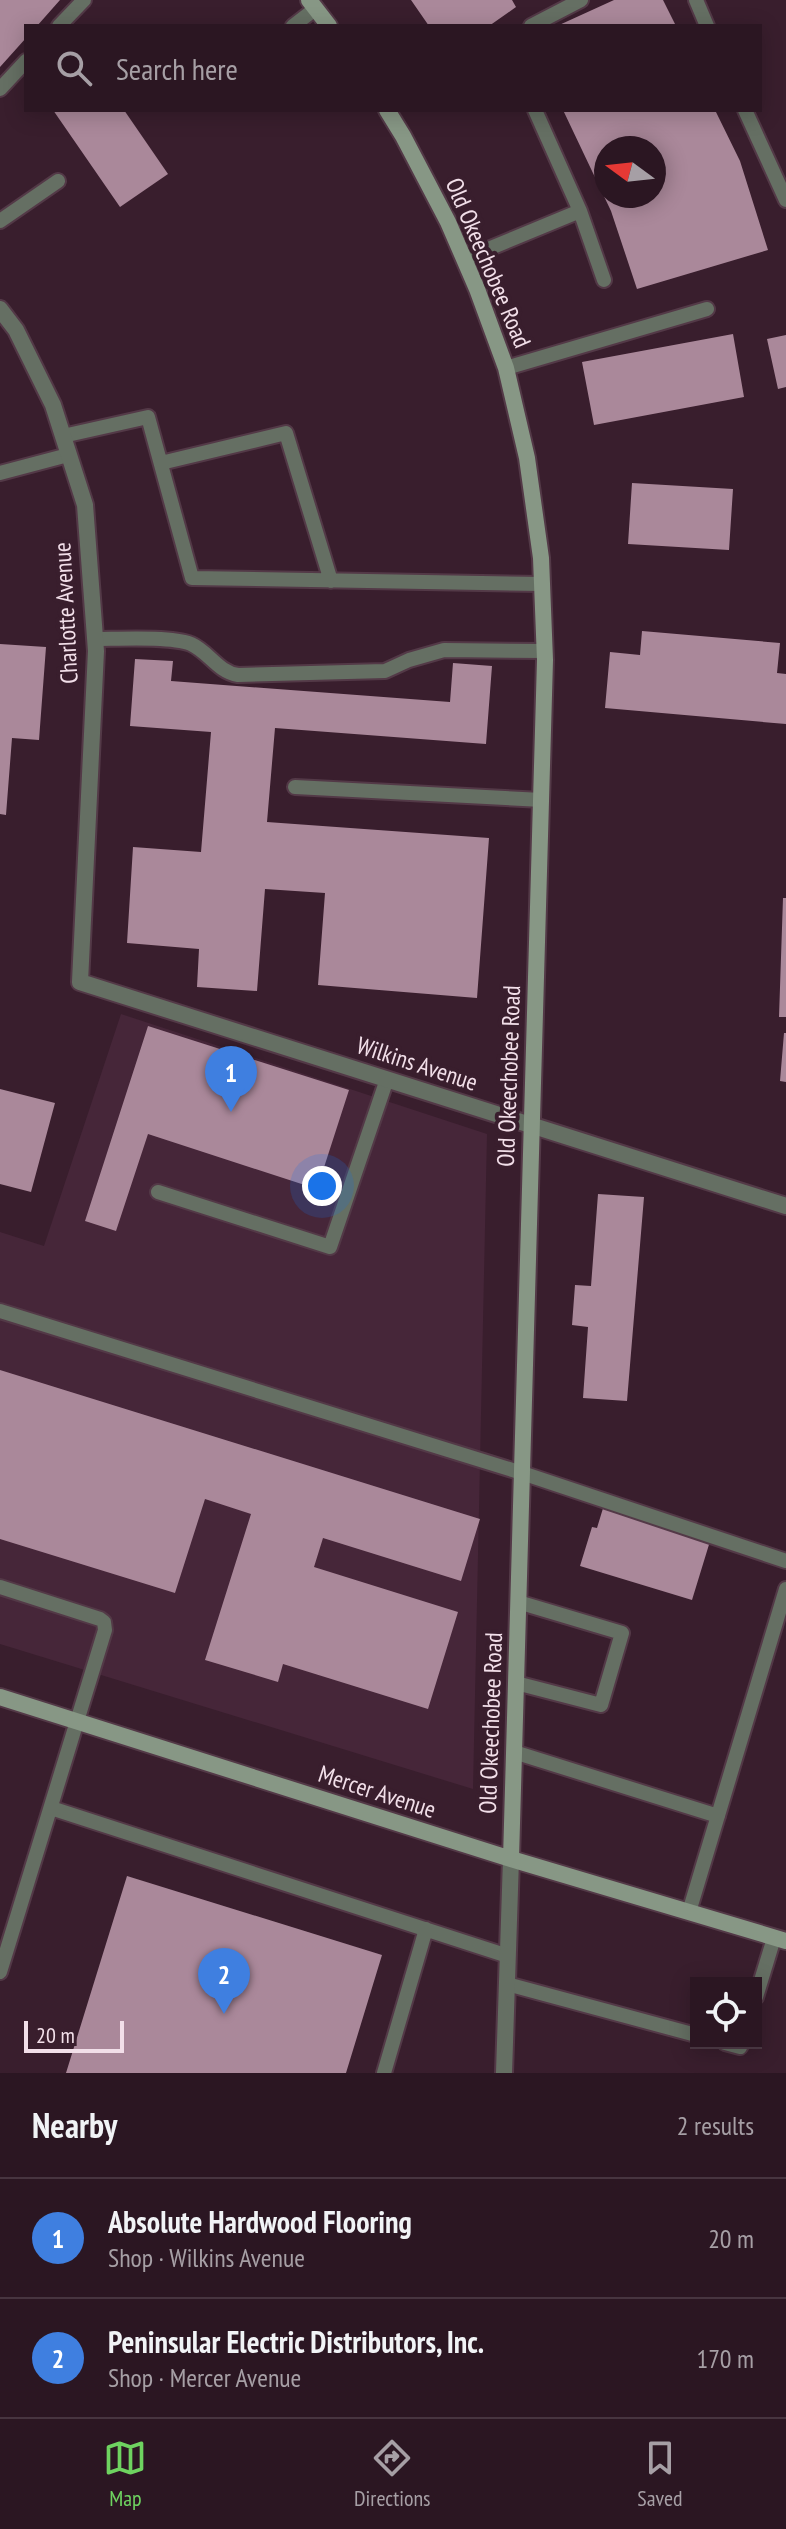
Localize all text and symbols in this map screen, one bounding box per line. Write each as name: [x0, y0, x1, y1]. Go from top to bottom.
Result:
search box: [24, 24, 762, 112]
icon: search: [52, 46, 96, 90]
text: Search here: [116, 49, 238, 88]
north arrow: [594, 136, 666, 208]
street label: Old Okeechobee Road: [439, 173, 538, 352]
street label: Charlotte Avenue: [46, 541, 85, 685]
street label: Old Okeechobee Road: [490, 985, 527, 1167]
street label: Wilkins Avenue: [353, 1029, 481, 1098]
pin: 1: [205, 1046, 257, 1112]
your location: [302, 1166, 342, 1206]
street label: Old Okeechobee Road: [472, 1632, 509, 1814]
street label: Mercer Avenue: [315, 1758, 440, 1825]
pin: 2: [198, 1948, 250, 2014]
map controls: [690, 1977, 762, 2049]
button: locate: [690, 1977, 762, 2049]
scale bar: [24, 2017, 124, 2053]
text: 20 m: [36, 2021, 75, 2049]
text: Nearby: [32, 2103, 117, 2147]
text: 2 results: [677, 2109, 754, 2142]
text: Absolute Hardwood Flooring: [108, 2202, 412, 2241]
text: 1: [52, 2222, 64, 2255]
text: 20 m: [708, 2222, 754, 2255]
text: Shop · Wilkins Avenue: [108, 2241, 305, 2274]
text: Peninsular Electric Distributors, Inc.: [108, 2322, 484, 2361]
text: 2: [52, 2342, 64, 2375]
text: 170 m: [696, 2342, 754, 2375]
text: Shop · Mercer Avenue: [108, 2361, 301, 2394]
tab: Map: [103, 2436, 147, 2512]
tab: Directions: [354, 2436, 431, 2512]
tab: Saved: [637, 2436, 683, 2512]

